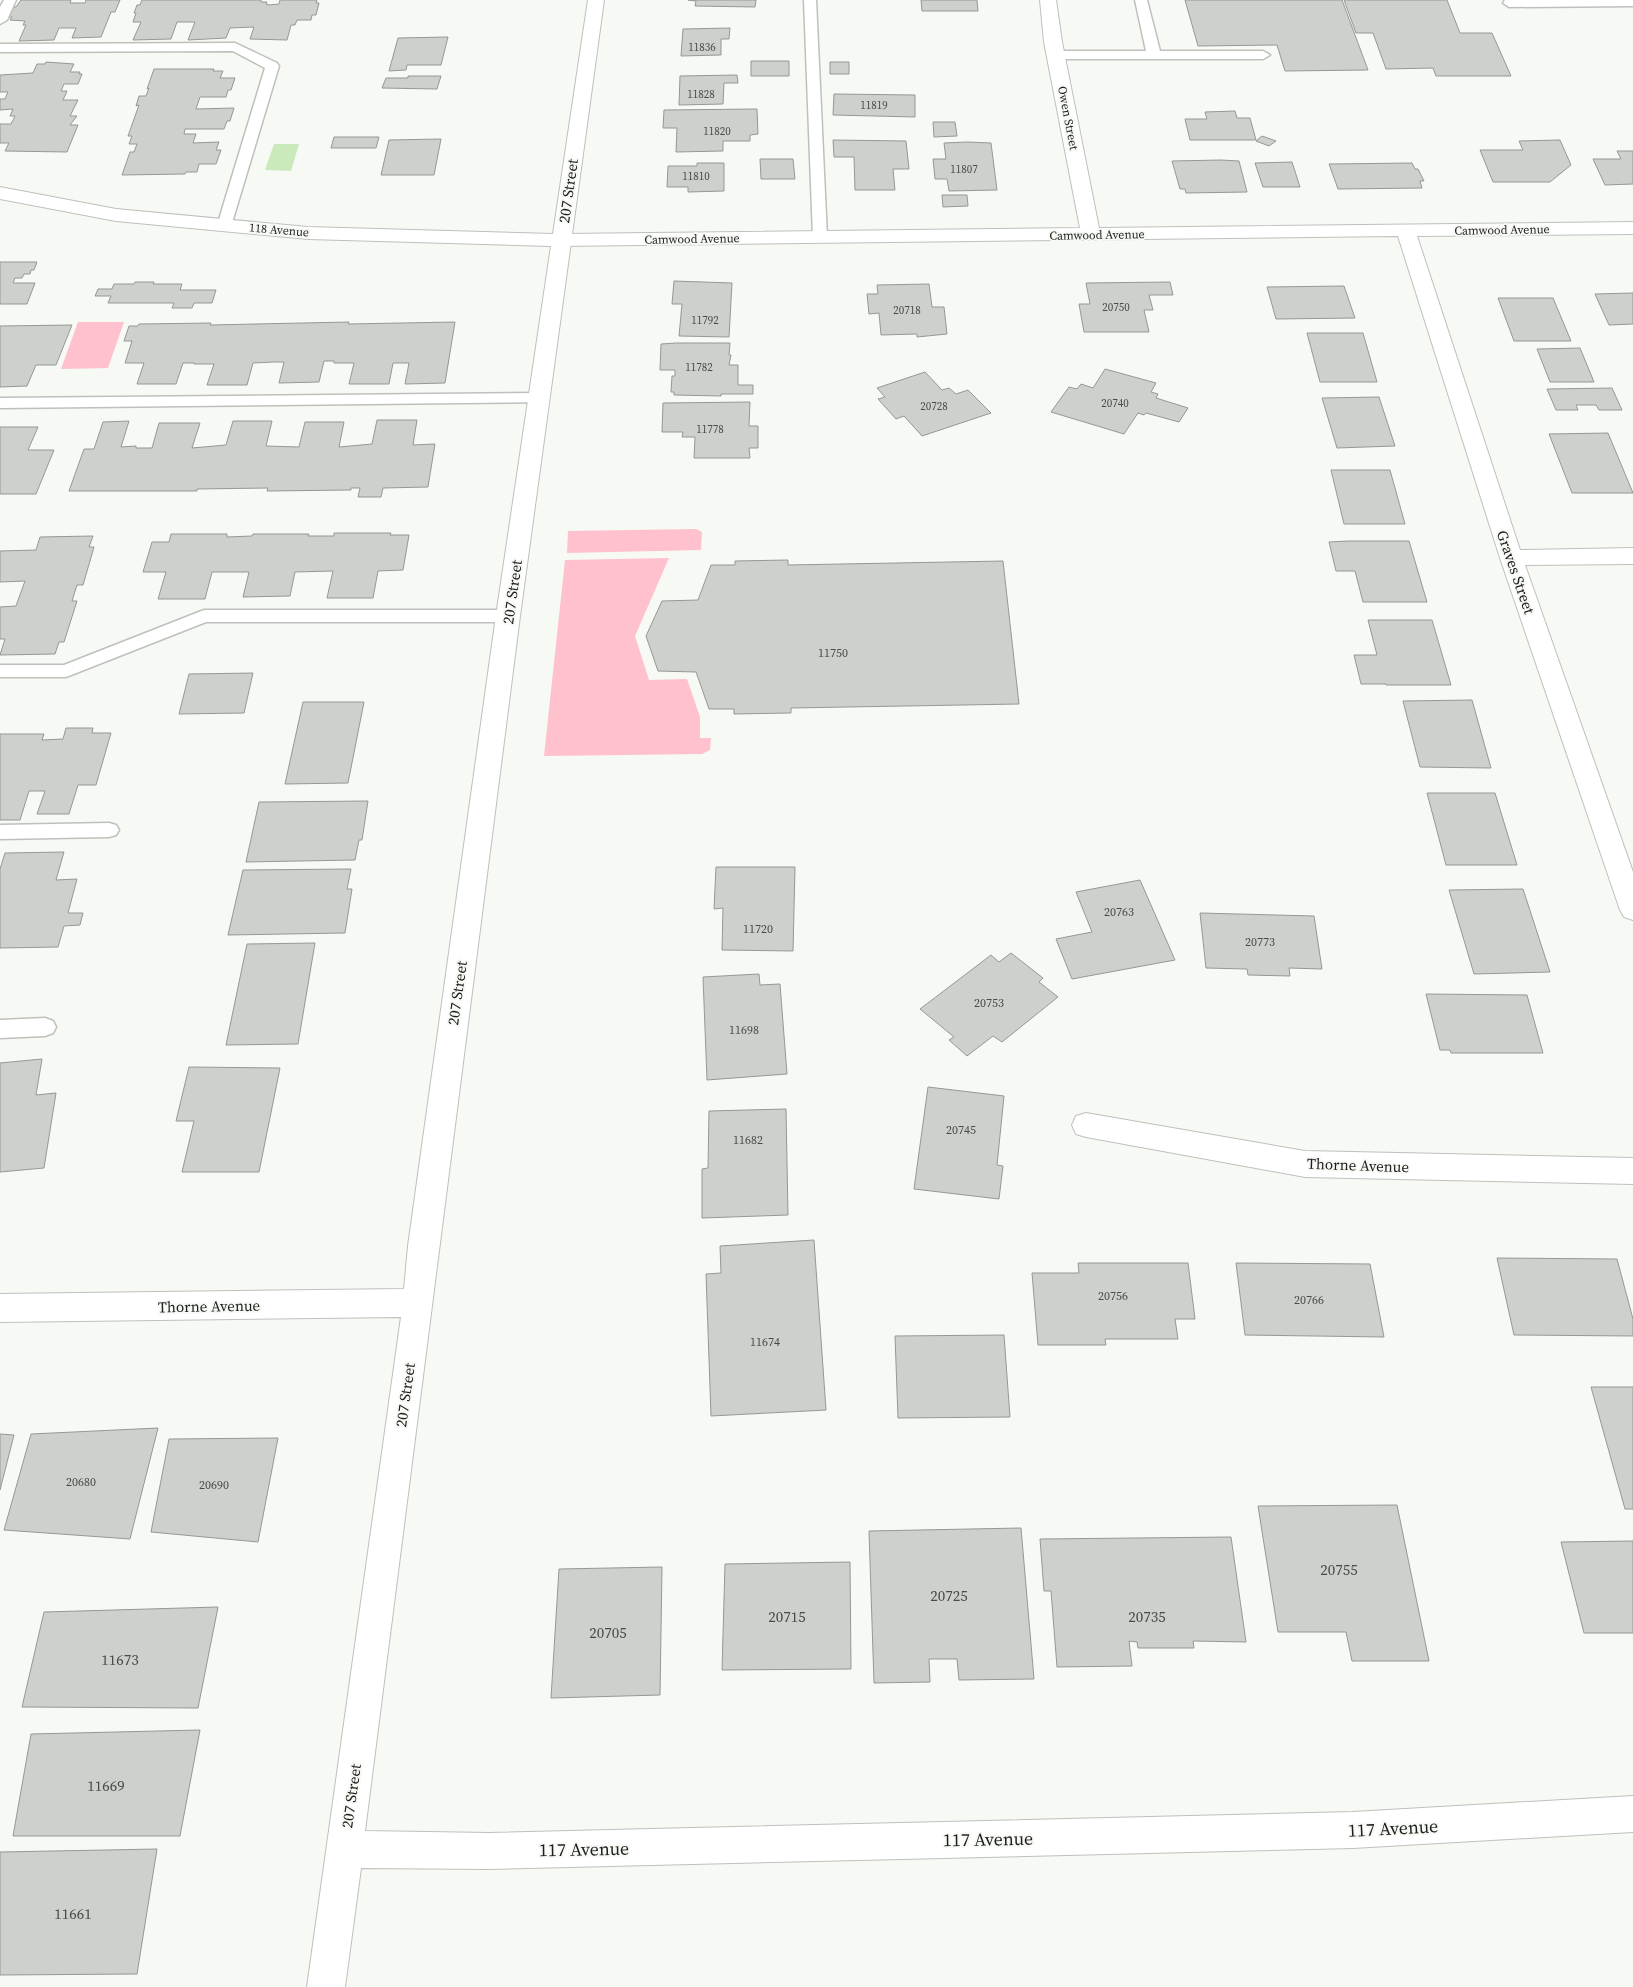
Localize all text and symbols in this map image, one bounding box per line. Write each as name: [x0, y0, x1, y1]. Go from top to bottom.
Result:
house number: 11836: [688, 40, 716, 55]
street label: Owen Street: [1054, 85, 1082, 151]
house number: 11828: [687, 87, 715, 102]
house number: 11819: [860, 98, 888, 113]
house number: 11820: [703, 124, 731, 139]
street label: 207 Street: [553, 157, 583, 225]
house number: 11807: [950, 162, 978, 177]
house number: 11810: [682, 169, 710, 184]
street label: 118 Avenue: [248, 219, 310, 241]
street label: Camwood Avenue: [1454, 221, 1550, 239]
street label: Camwood Avenue: [1049, 226, 1145, 244]
street label: Camwood Avenue: [644, 230, 740, 248]
house number: 20750: [1102, 300, 1130, 315]
house number: 20718: [893, 303, 921, 318]
house number: 11792: [691, 313, 719, 328]
house number: 11782: [685, 360, 713, 375]
house number: 20740: [1101, 396, 1129, 411]
house number: 20728: [920, 399, 948, 414]
house number: 11778: [696, 422, 724, 437]
street label: Graves Street: [1492, 527, 1540, 617]
street label: 207 Street: [497, 558, 527, 626]
house number: 11750: [818, 645, 848, 661]
house number: 20763: [1104, 904, 1134, 920]
house number: 11720: [743, 921, 773, 937]
house number: 20773: [1245, 934, 1275, 950]
street label: 207 Street: [442, 959, 472, 1027]
house number: 20753: [974, 995, 1004, 1011]
house number: 11698: [729, 1022, 759, 1038]
house number: 20745: [946, 1122, 976, 1138]
house number: 11682: [733, 1132, 763, 1148]
street label: Thorne Avenue: [1307, 1153, 1410, 1177]
house number: 20756: [1098, 1288, 1128, 1304]
house number: 20766: [1294, 1292, 1324, 1308]
street label: Thorne Avenue: [158, 1295, 261, 1317]
house number: 11674: [750, 1334, 780, 1350]
street label: 207 Street: [390, 1361, 420, 1429]
house number: 20680: [66, 1474, 96, 1490]
house number: 20690: [199, 1477, 229, 1493]
house number: 20755: [1320, 1559, 1358, 1580]
house number: 20725: [930, 1585, 968, 1606]
house number: 20715: [768, 1606, 806, 1627]
house number: 20735: [1128, 1606, 1166, 1627]
house number: 20705: [589, 1622, 627, 1643]
house number: 11673: [101, 1649, 139, 1670]
street label: 207 Street: [336, 1762, 366, 1830]
house number: 11669: [87, 1775, 125, 1796]
street label: 117 Avenue: [1347, 1813, 1439, 1843]
street label: 117 Avenue: [943, 1826, 1033, 1852]
street label: 117 Avenue: [539, 1836, 629, 1862]
house number: 11661: [54, 1903, 92, 1924]

